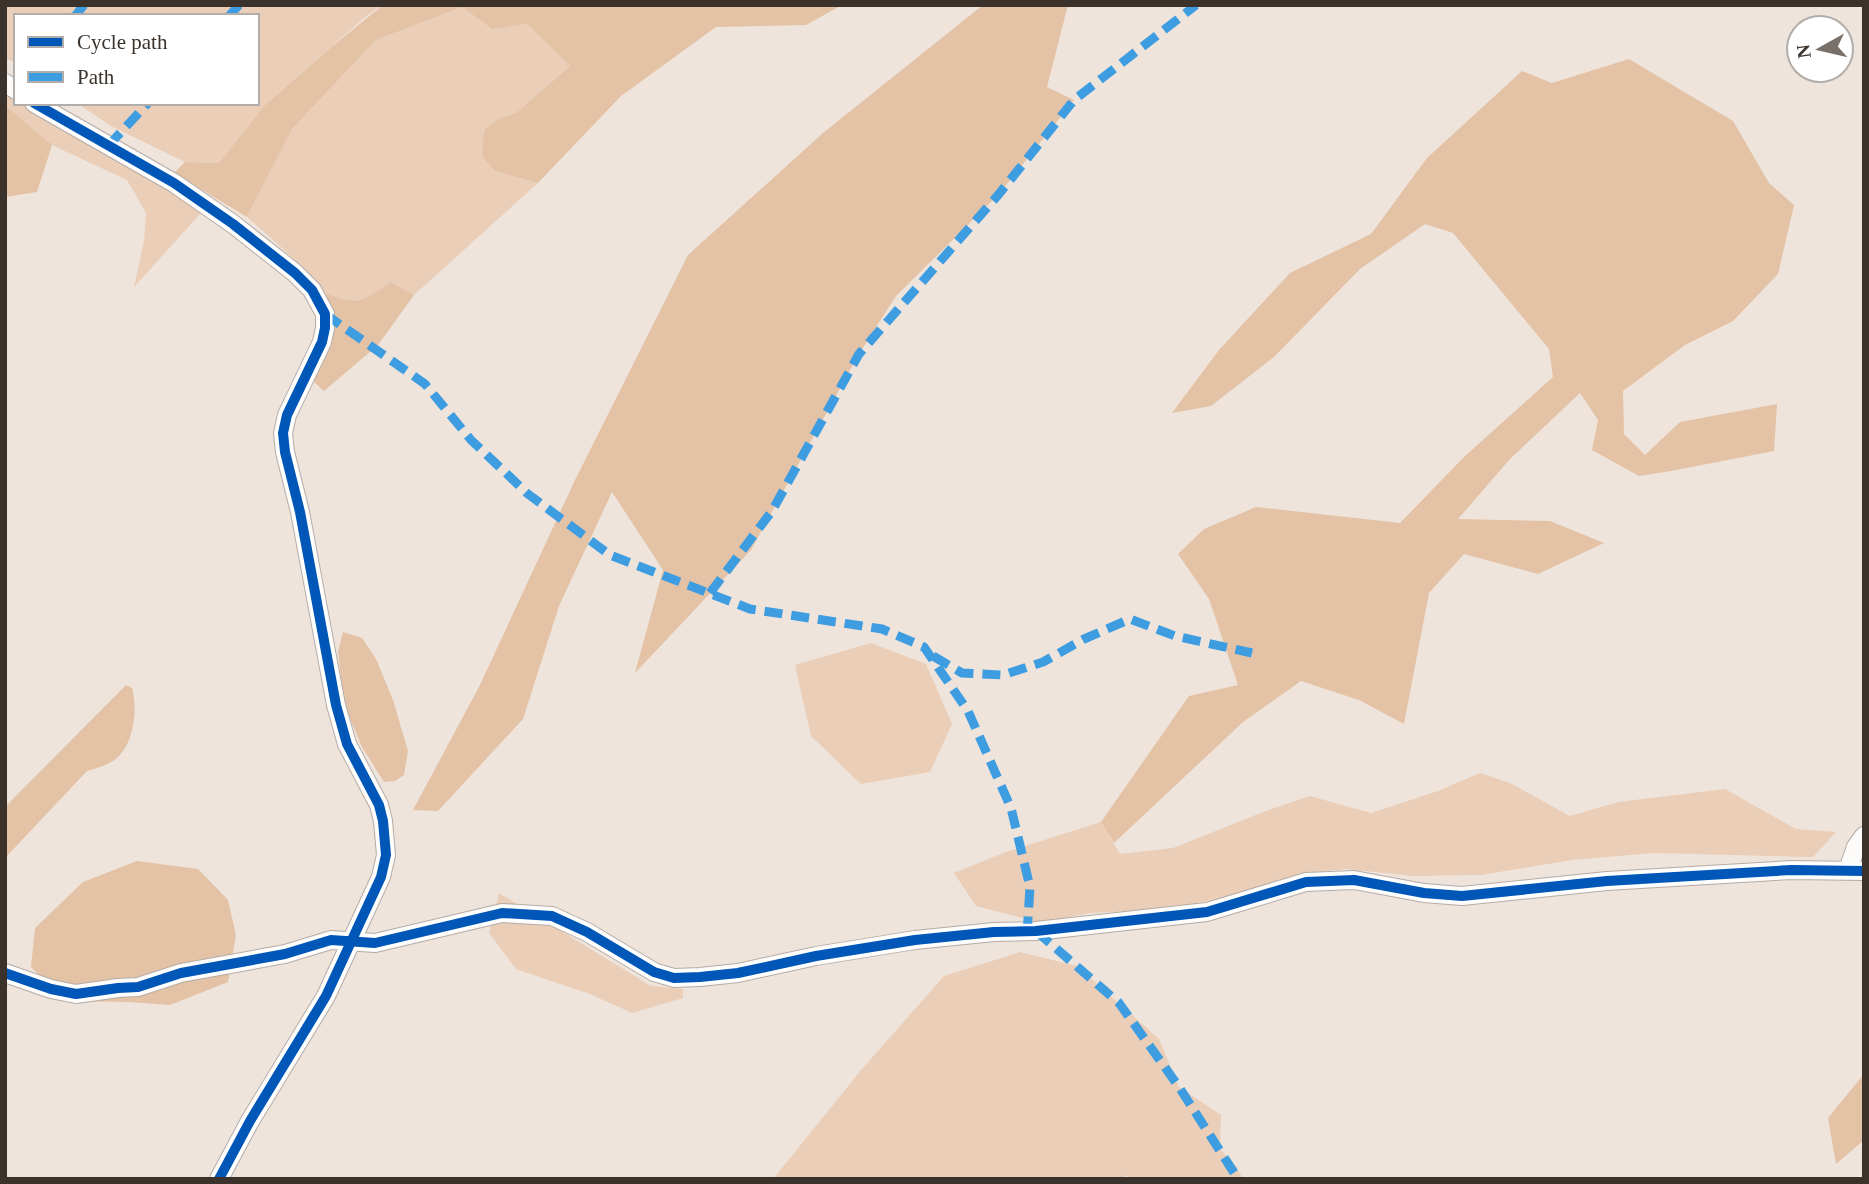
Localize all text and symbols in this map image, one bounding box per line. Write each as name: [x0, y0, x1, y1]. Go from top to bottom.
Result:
legend: [14, 14, 259, 105]
north arrow: [1785, 14, 1855, 84]
text: Cycle path: [77, 30, 168, 54]
text: N: [1792, 43, 1815, 60]
text: Path: [77, 65, 115, 89]

